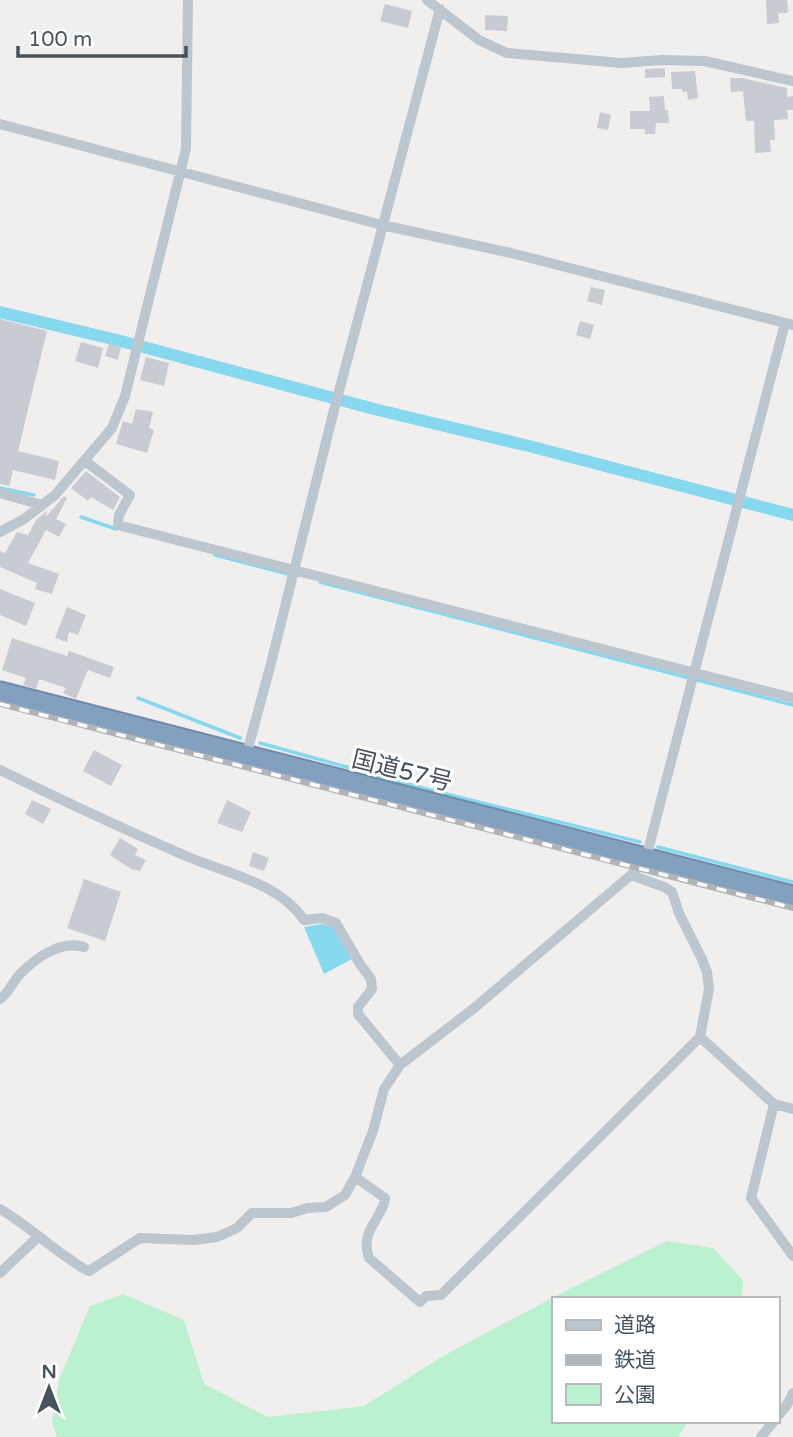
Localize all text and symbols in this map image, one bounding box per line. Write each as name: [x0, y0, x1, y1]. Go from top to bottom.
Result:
scale bar: [18, 14, 186, 58]
text: 100 m: [28, 27, 92, 52]
street label: 国道57号: [349, 745, 455, 797]
legend: [552, 1297, 779, 1423]
text: 道路: [614, 1313, 656, 1338]
text: 鉄道: [614, 1348, 656, 1373]
north arrow: [14, 1353, 84, 1423]
text: N: [41, 1361, 57, 1383]
text: 公園: [614, 1383, 656, 1408]

